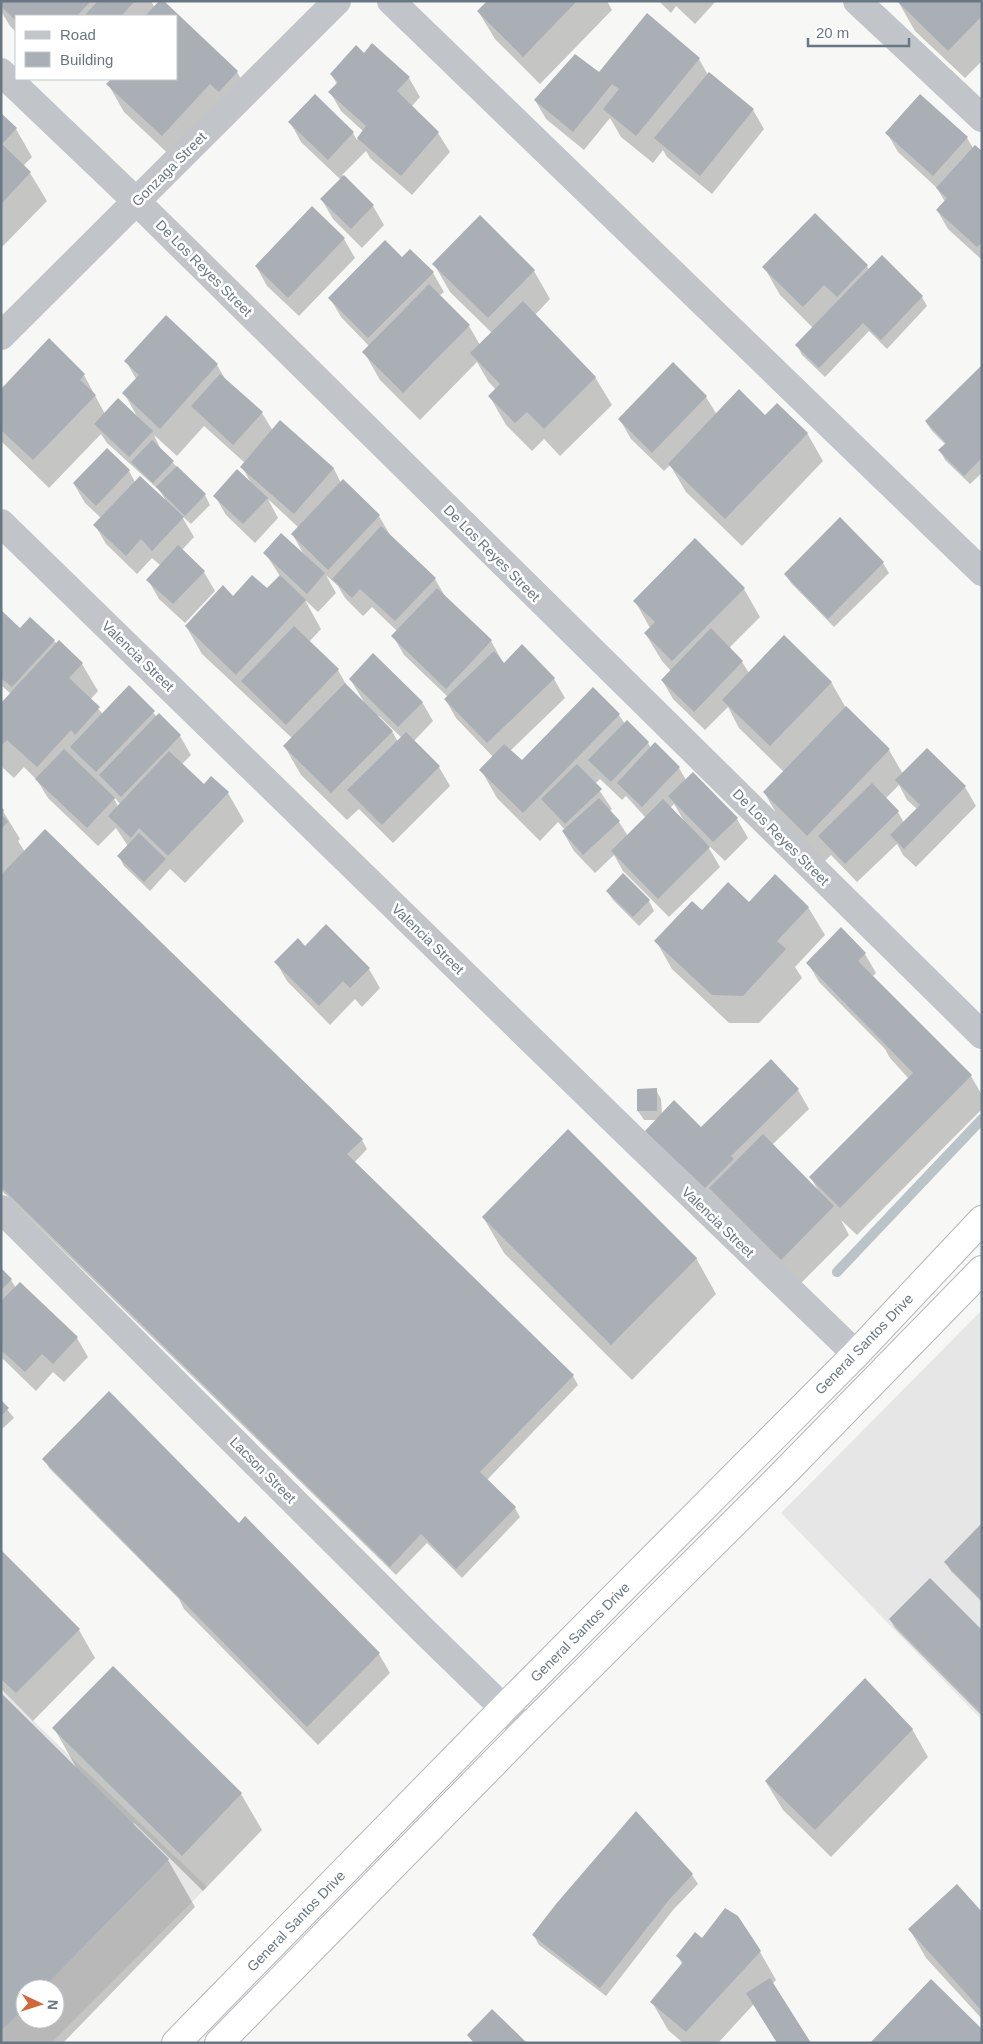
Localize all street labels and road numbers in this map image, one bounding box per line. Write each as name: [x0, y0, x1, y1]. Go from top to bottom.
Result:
street label: Gonzaga Street: [129, 129, 209, 209]
street label: De Los Reyes Street: [153, 217, 255, 319]
street label: De Los Reyes Street: [441, 502, 543, 604]
street label: Valencia Street: [99, 618, 177, 694]
street label: De Los Reyes Street: [730, 786, 832, 888]
street label: Valencia Street: [389, 901, 467, 977]
street label: Valencia Street: [679, 1184, 757, 1260]
street label: General Santos Drive: [812, 1290, 916, 1398]
street label: Lacson Street: [227, 1434, 299, 1506]
street label: General Santos Drive: [527, 1579, 633, 1685]
street label: General Santos Drive: [244, 1867, 348, 1975]

